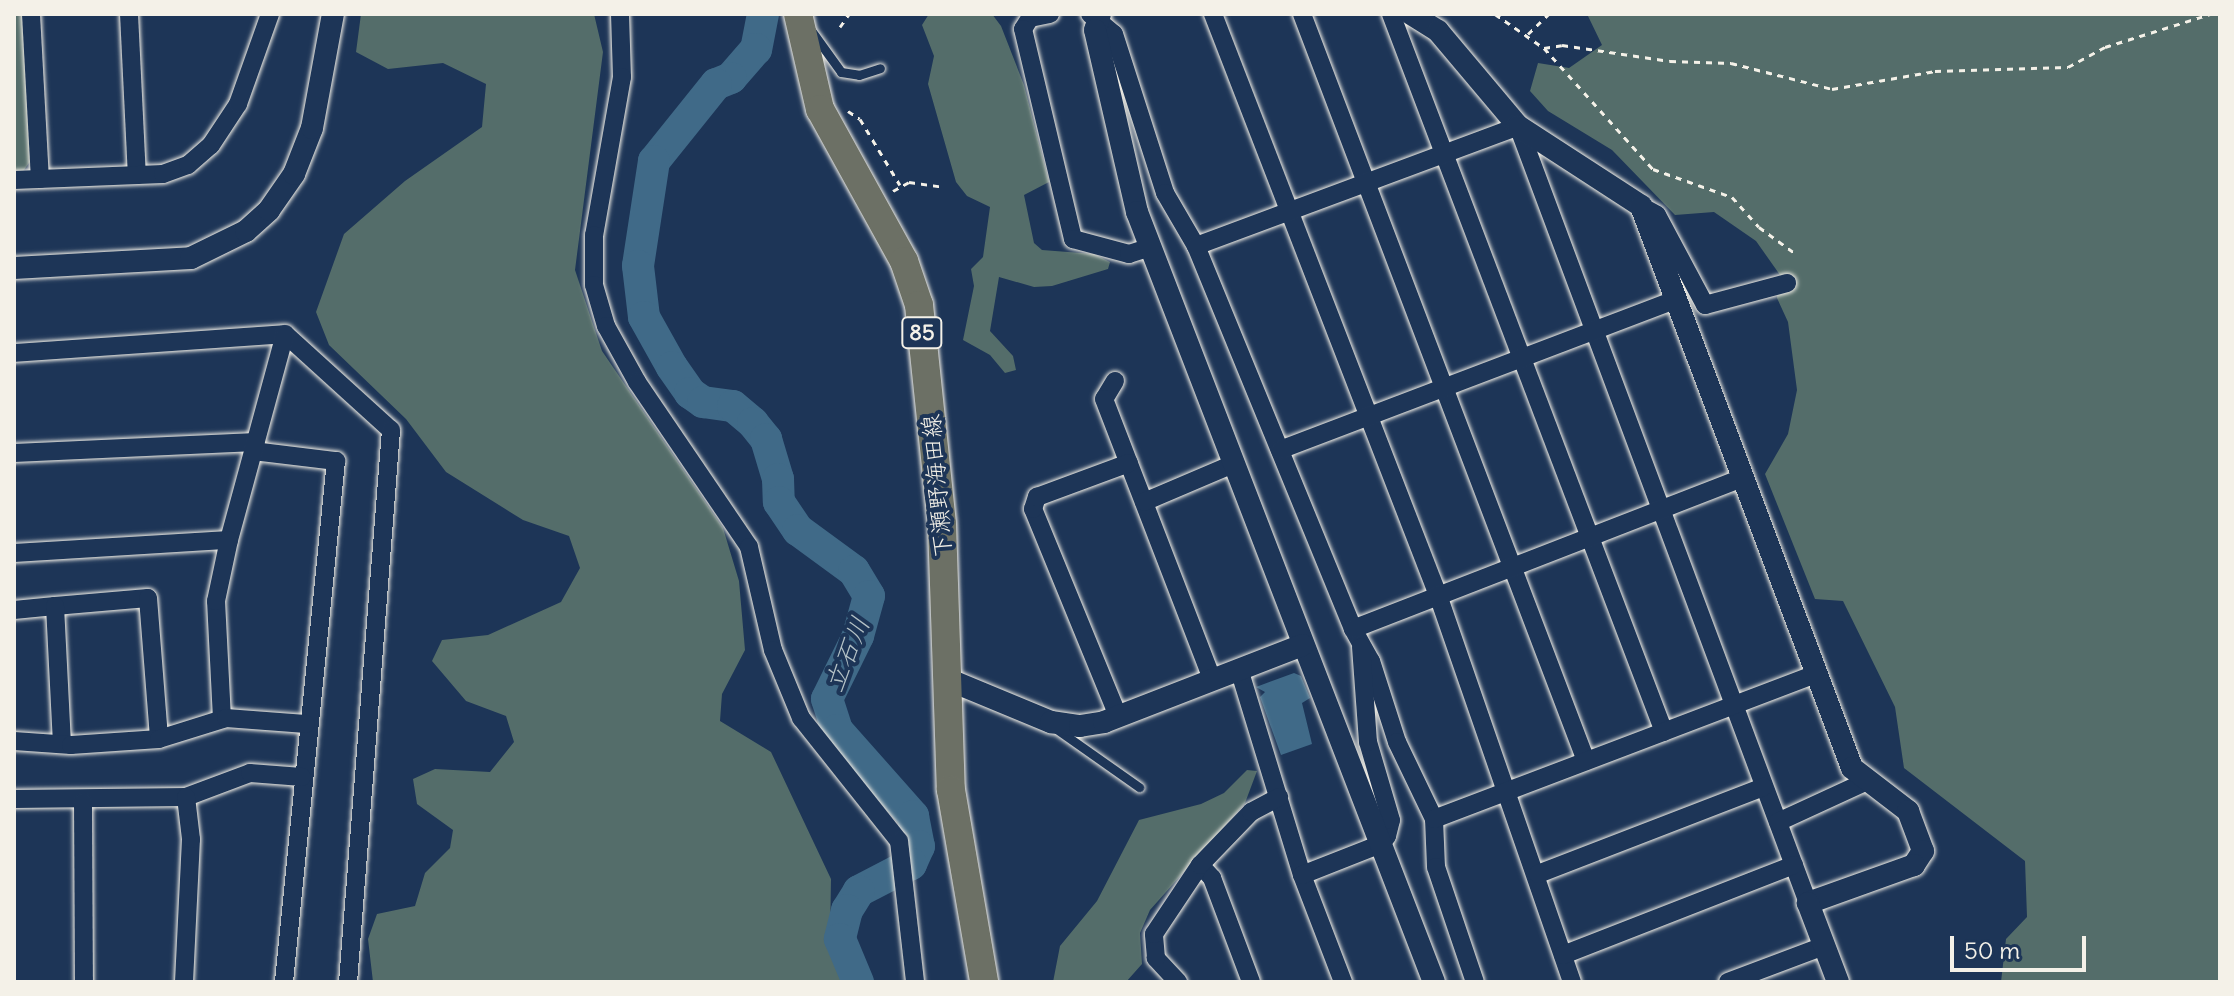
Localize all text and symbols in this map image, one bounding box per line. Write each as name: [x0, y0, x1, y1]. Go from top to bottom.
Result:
road number: 85: [900, 315, 944, 351]
street label: 下瀬野海田線: [916, 413, 958, 559]
water label: 立石川: [818, 612, 876, 696]
scale bar: [1954, 920, 2090, 970]
text: 50 m: [1964, 935, 2020, 965]

